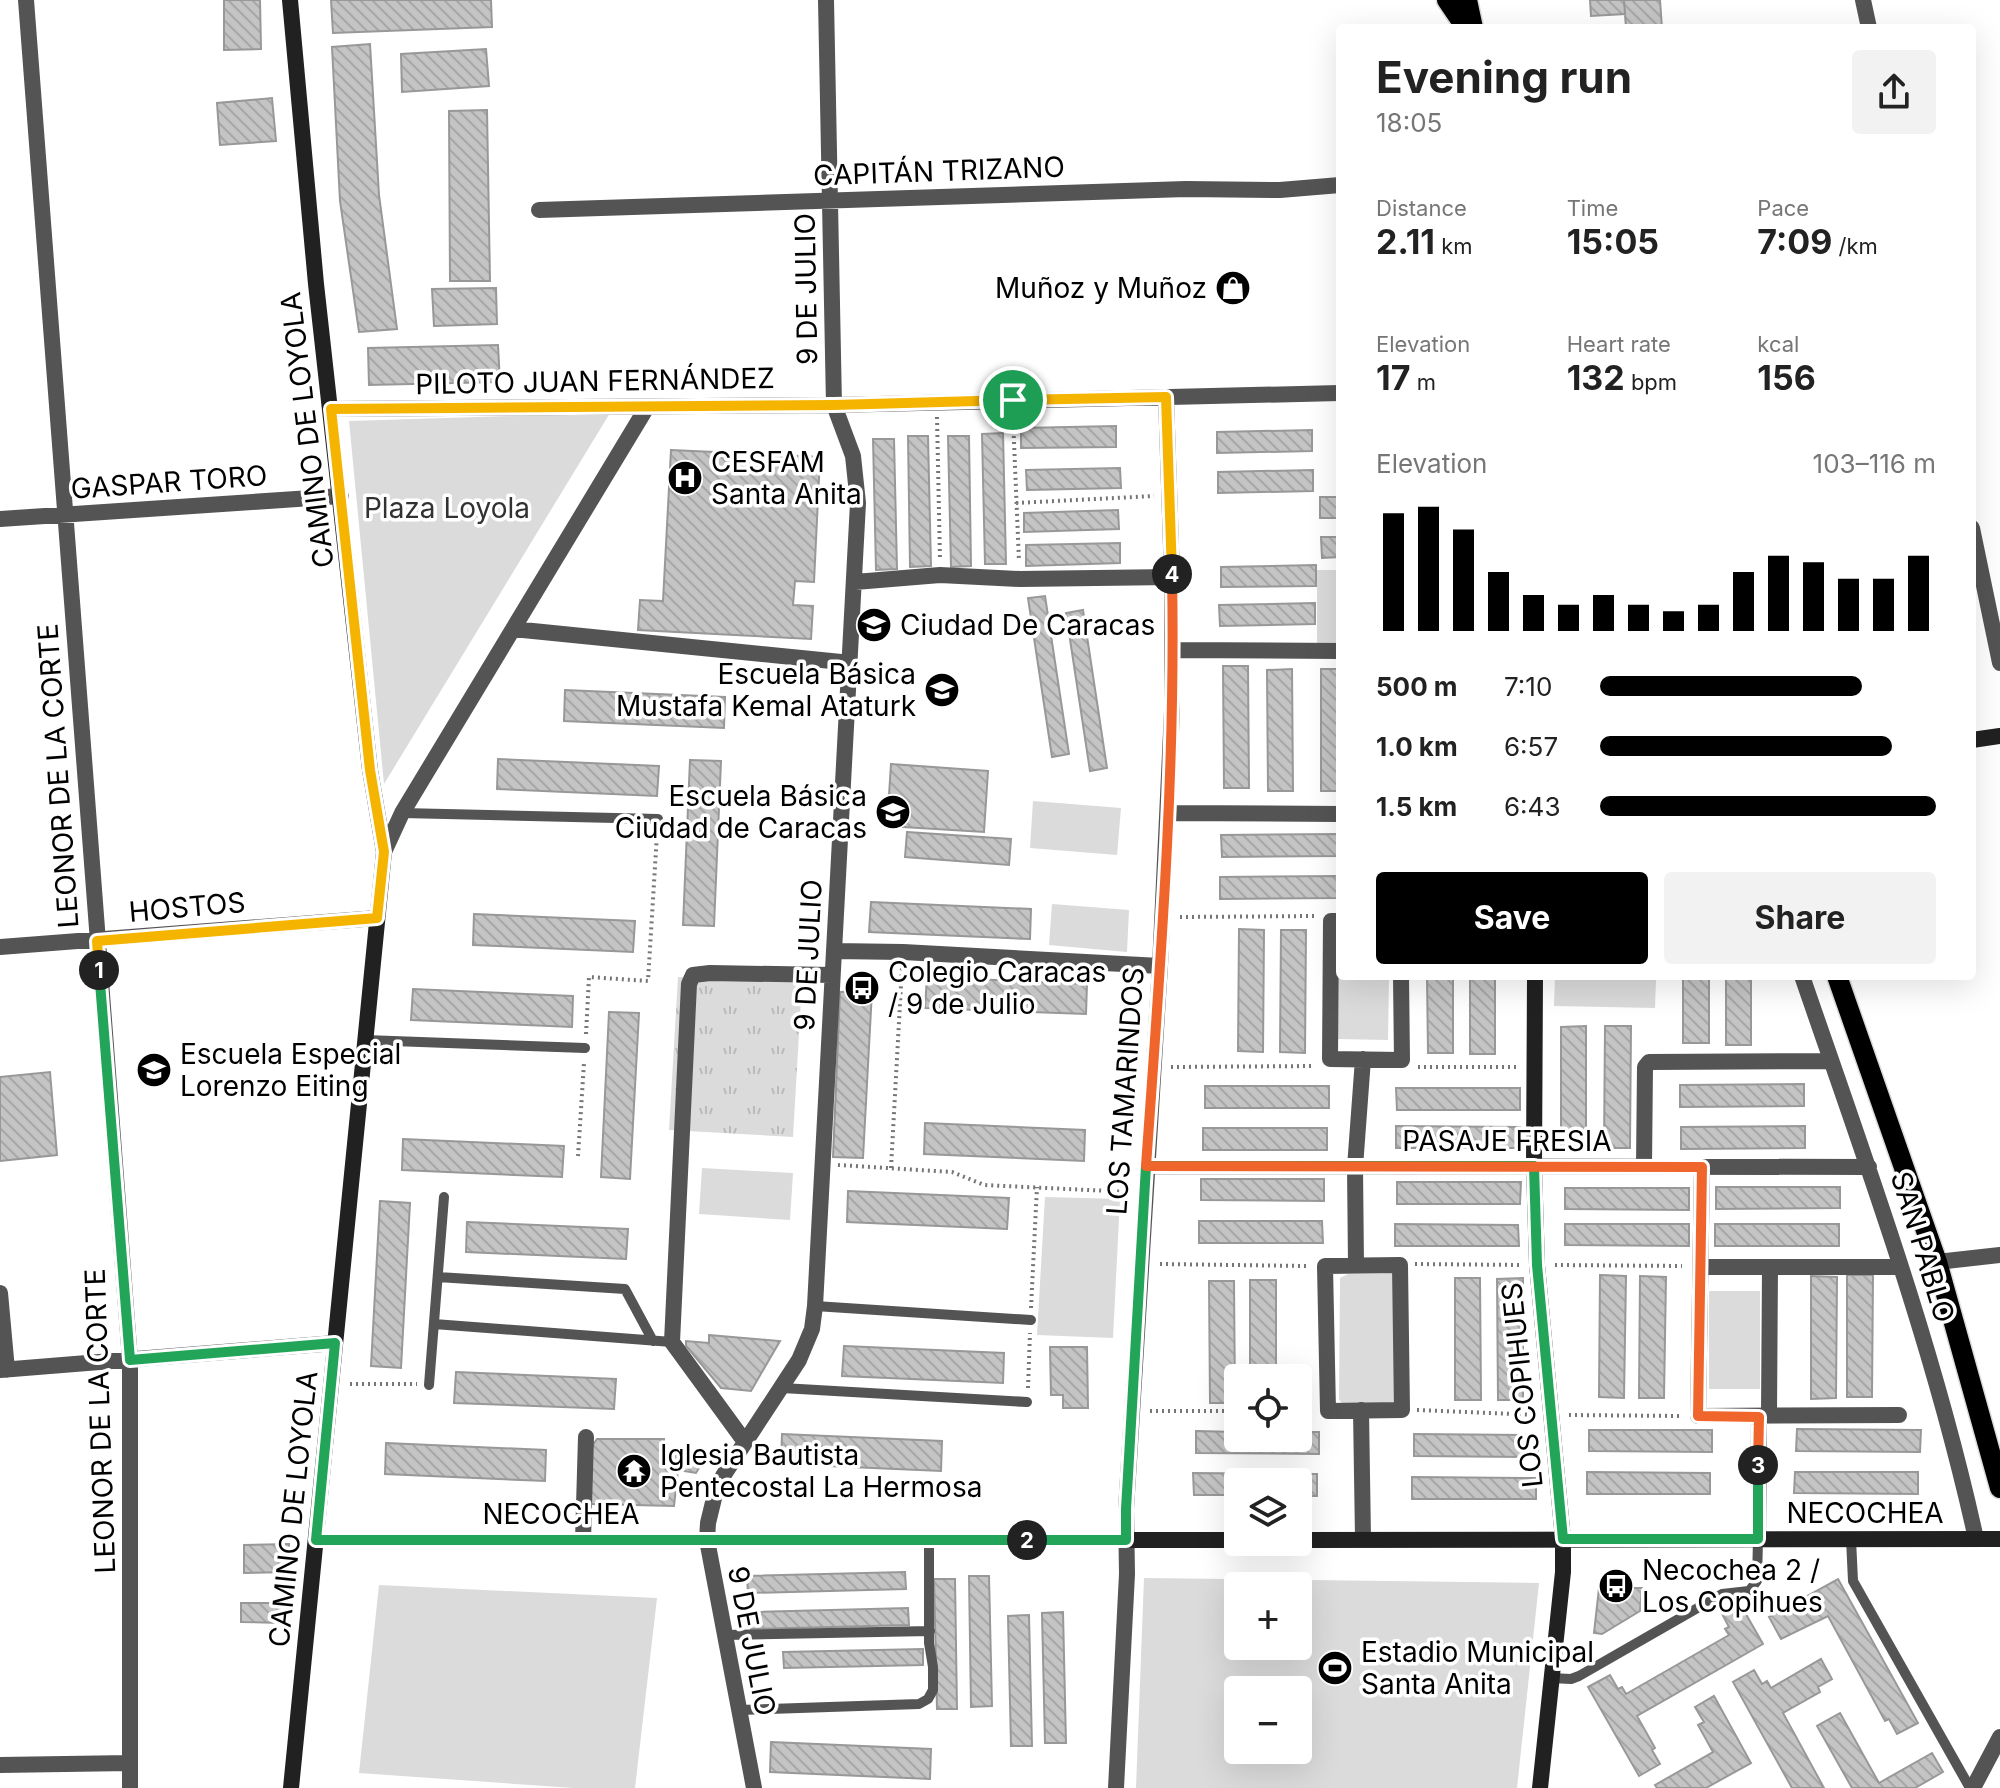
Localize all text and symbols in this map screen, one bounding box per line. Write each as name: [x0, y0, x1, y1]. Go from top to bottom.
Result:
text: Evening run: [1376, 50, 1632, 104]
button: share: [1852, 50, 1936, 134]
text: 18:05: [1376, 107, 1442, 138]
street label: CAPITÁN TRIZANO: [813, 149, 1065, 192]
text: Distance: [1376, 195, 1467, 221]
text: Time: [1567, 195, 1618, 221]
text: Pace: [1757, 195, 1809, 221]
street label: 9 DE JULIO: [788, 213, 824, 365]
text: 2.11: [1376, 221, 1435, 262]
text: 15:05: [1567, 221, 1659, 262]
text: 7:09: [1757, 221, 1832, 262]
text: km: [1435, 233, 1473, 259]
text: /km: [1832, 233, 1878, 259]
shop icon: Muñoz y Muñoz: [1214, 269, 1252, 307]
place label: Muñoz y Muñoz: [995, 271, 1207, 305]
street label: CAMINO DE LOYOLA: [273, 290, 341, 570]
text: Elevation: [1376, 331, 1470, 357]
text: Heart rate: [1567, 331, 1671, 357]
text: kcal: [1757, 331, 1799, 357]
text: 17: [1376, 357, 1410, 398]
text: 132: [1567, 357, 1625, 398]
text: 156: [1757, 357, 1816, 398]
street label: PILOTO JUAN FERNÁNDEZ: [415, 360, 775, 401]
pin: [979, 366, 1047, 434]
text: m: [1410, 369, 1436, 395]
text: bpm: [1625, 369, 1677, 395]
icon: arrive: [991, 378, 1035, 422]
place label: CESFAM Santa Anita: [711, 445, 862, 511]
text: Elevation: [1376, 448, 1487, 479]
text: 103–116 m: [1813, 448, 1936, 479]
street label: GASPAR TORO: [70, 458, 268, 506]
hospital icon: CESFAM Santa Anita: [666, 459, 704, 497]
park label: Plaza Loyola: [364, 491, 530, 525]
pin: 4: [1152, 554, 1192, 594]
text: 4: [1165, 561, 1179, 587]
school or university icon: Ciudad De Caracas: [855, 606, 893, 644]
place label: Ciudad De Caracas: [900, 608, 1155, 642]
street label: LEONOR DE LA CORTE: [30, 623, 86, 929]
place label: Escuela Básica Mustafa Kemal Ataturk: [616, 657, 916, 723]
school or university icon: Escuela Básica Mustafa Kemal Ataturk: [923, 671, 961, 709]
text: 500 m: [1376, 671, 1458, 702]
text: 7:10: [1504, 671, 1552, 702]
text: 1.0 km: [1376, 731, 1458, 762]
text: 6:57: [1504, 731, 1558, 762]
place label: Escuela Básica Ciudad de Caracas: [615, 779, 867, 845]
text: 1.5 km: [1376, 791, 1457, 822]
text: 6:43: [1504, 791, 1560, 822]
school or university icon: Escuela Básica Ciudad de Caracas: [874, 793, 912, 831]
button: Save: [1376, 872, 1648, 964]
button: Share: [1664, 872, 1936, 964]
street label: 9 DE JULIO: [787, 878, 829, 1032]
street label: HOSTOS: [127, 885, 247, 929]
pin: 1: [79, 950, 119, 990]
place label: Colegio Caracas / 9 de Julio: [888, 955, 1106, 1021]
text: 1: [94, 957, 104, 983]
street label: LOS TAMARINDOS: [1099, 966, 1151, 1216]
bus stop icon: Colegio Caracas / 9 de Julio: [843, 969, 881, 1007]
place label: Escuela Especial Lorenzo Eiting: [180, 1037, 401, 1103]
school or university icon: Escuela Especial Lorenzo Eiting: [135, 1051, 173, 1089]
street label: PASAJE FRESIA: [1402, 1124, 1612, 1158]
street label: SAN PABLO: [1884, 1167, 1962, 1327]
street label: LEONOR DE LA CORTE: [78, 1268, 122, 1574]
street label: LOS COPIHUES: [1494, 1281, 1550, 1489]
map controls: [1224, 1364, 1312, 1764]
button: locate: [1224, 1364, 1312, 1452]
street label: CAMINO DE LOYOLA: [262, 1369, 324, 1649]
place label: Iglesia Bautista Pentecostal La Hermosa: [660, 1438, 982, 1504]
pin: 3: [1738, 1445, 1778, 1485]
temple icon: Iglesia Bautista Pentecostal La Hermosa: [615, 1452, 653, 1490]
text: 3: [1751, 1452, 1765, 1478]
button: layers: [1224, 1468, 1312, 1556]
street label: NECOCHEA: [1786, 1496, 1944, 1530]
street label: NECOCHEA: [482, 1497, 640, 1531]
pin: 2: [1007, 1520, 1047, 1560]
text: 2: [1020, 1527, 1034, 1553]
place label: Necochea 2 / Los Copihues: [1642, 1553, 1823, 1619]
street label: 9 DE JULIO: [721, 1563, 783, 1719]
bus stop icon: Necochea 2 / Los Copihues: [1597, 1567, 1635, 1605]
button: +: [1224, 1572, 1312, 1660]
place label: Estadio Municipal Santa Anita: [1361, 1635, 1594, 1701]
sports icon: Estadio Municipal Santa Anita: [1316, 1649, 1354, 1687]
button: −: [1224, 1676, 1312, 1764]

